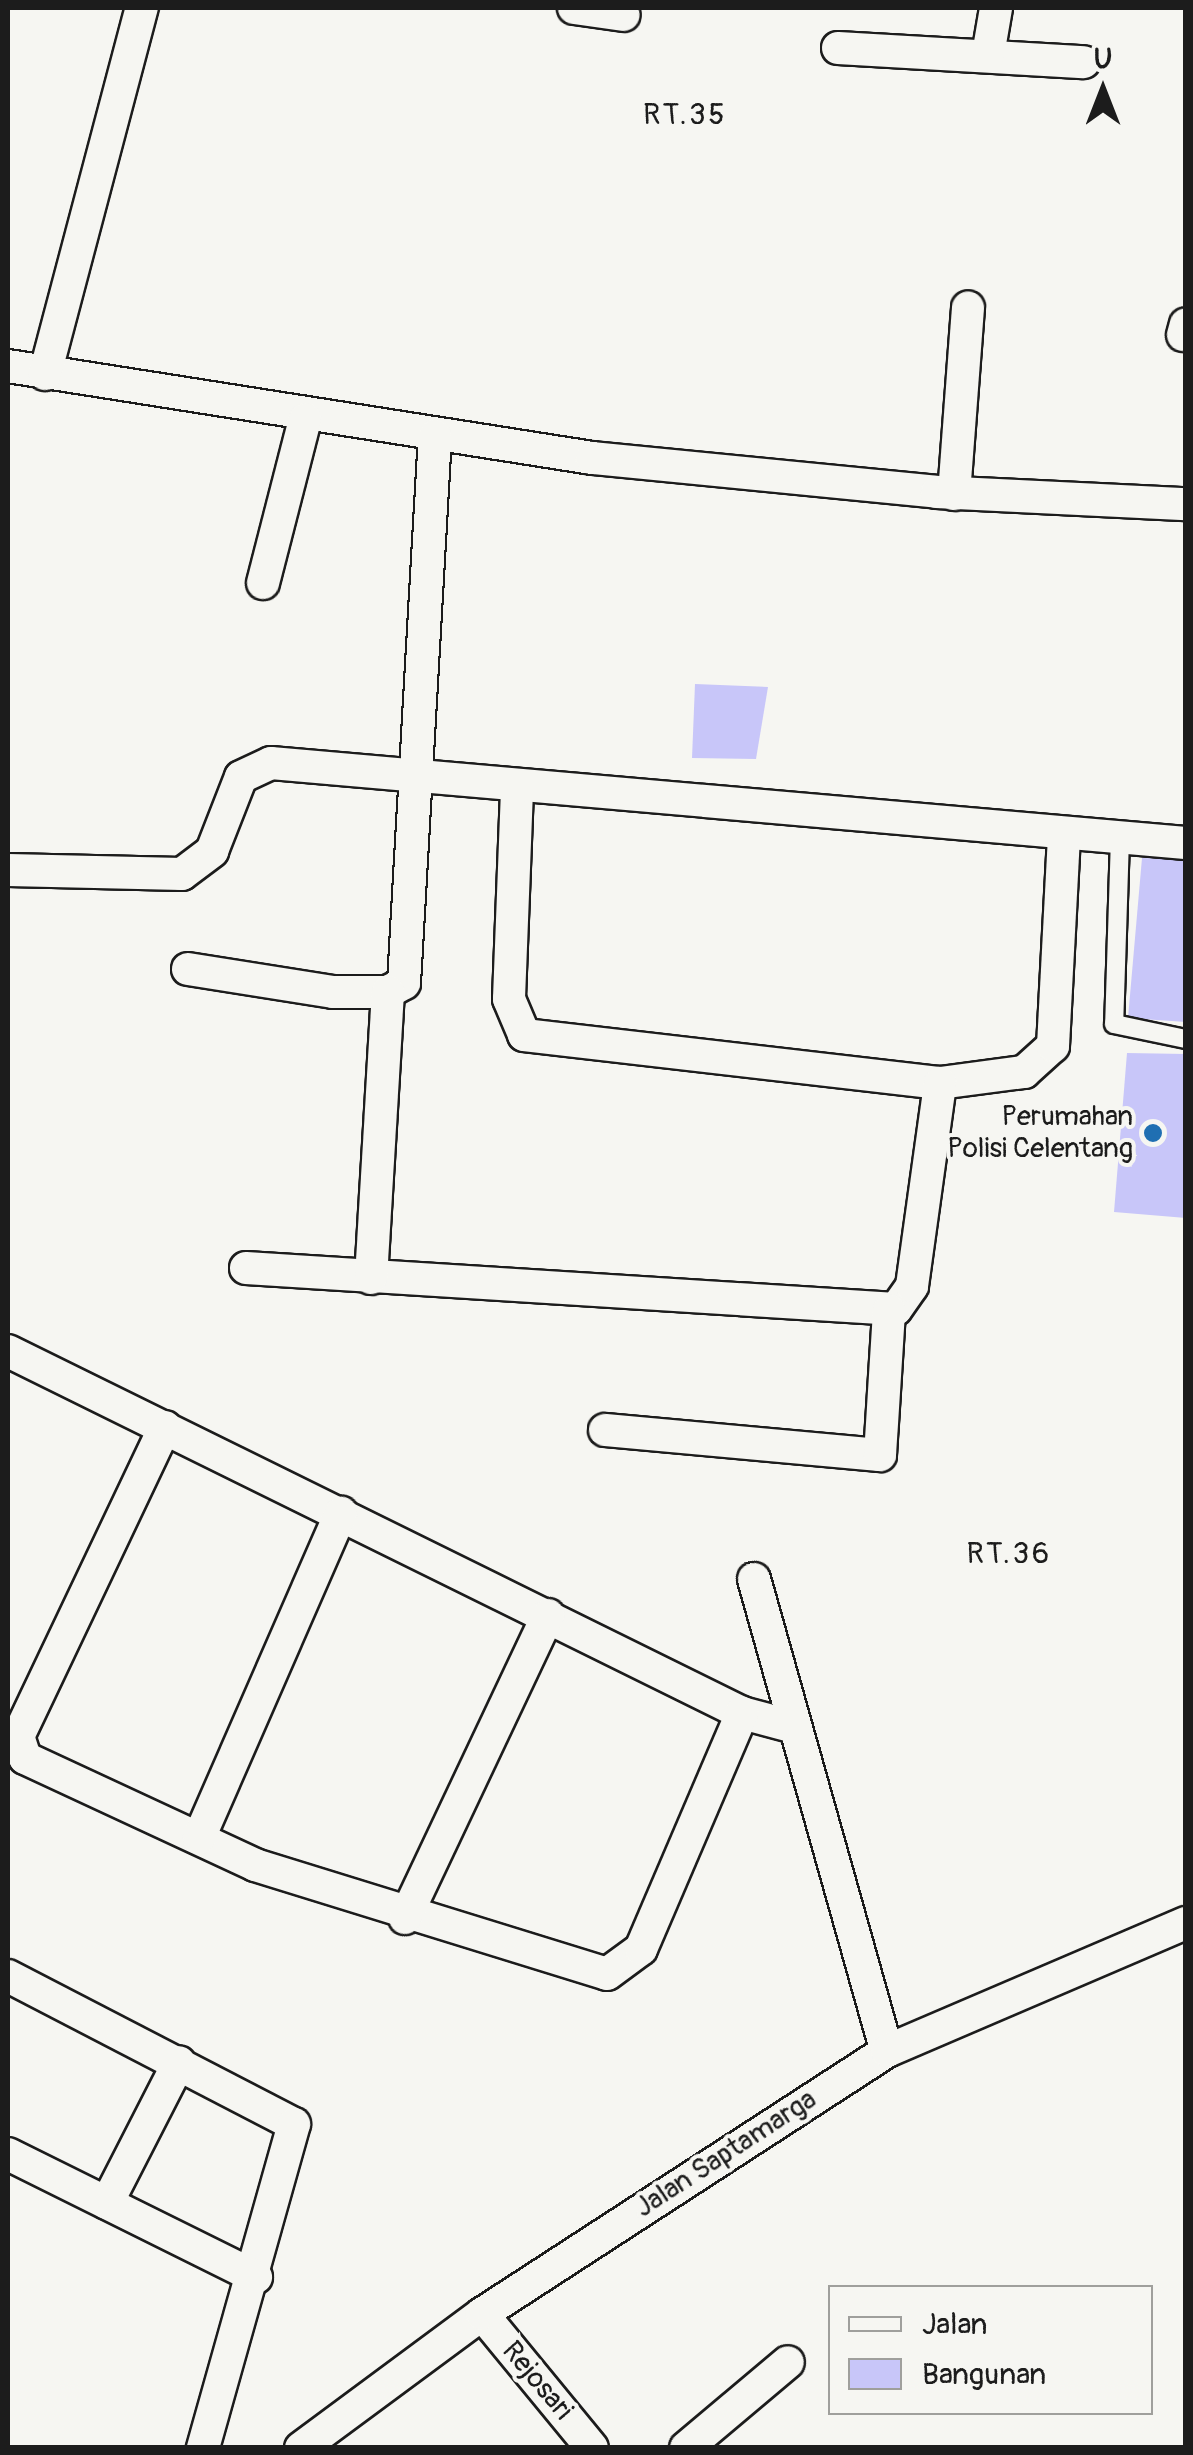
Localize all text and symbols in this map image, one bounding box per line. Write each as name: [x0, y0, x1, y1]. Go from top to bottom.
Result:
north arrow: [1053, 40, 1153, 140]
text: U: [1094, 42, 1112, 77]
district label: RT.35: [643, 97, 727, 133]
place label: Perumahan Polisi Celentang: [947, 1100, 1133, 1166]
marker: Perumahan Polisi Celentang: [1142, 1122, 1164, 1144]
district label: RT.36: [966, 1536, 1052, 1572]
street label: Jalan Saptamarga: [629, 2083, 823, 2225]
legend: [828, 2285, 1153, 2415]
text: Jalan: [922, 2306, 988, 2343]
street label: Rejosari: [495, 2335, 579, 2427]
text: Bangunan: [922, 2356, 1046, 2393]

